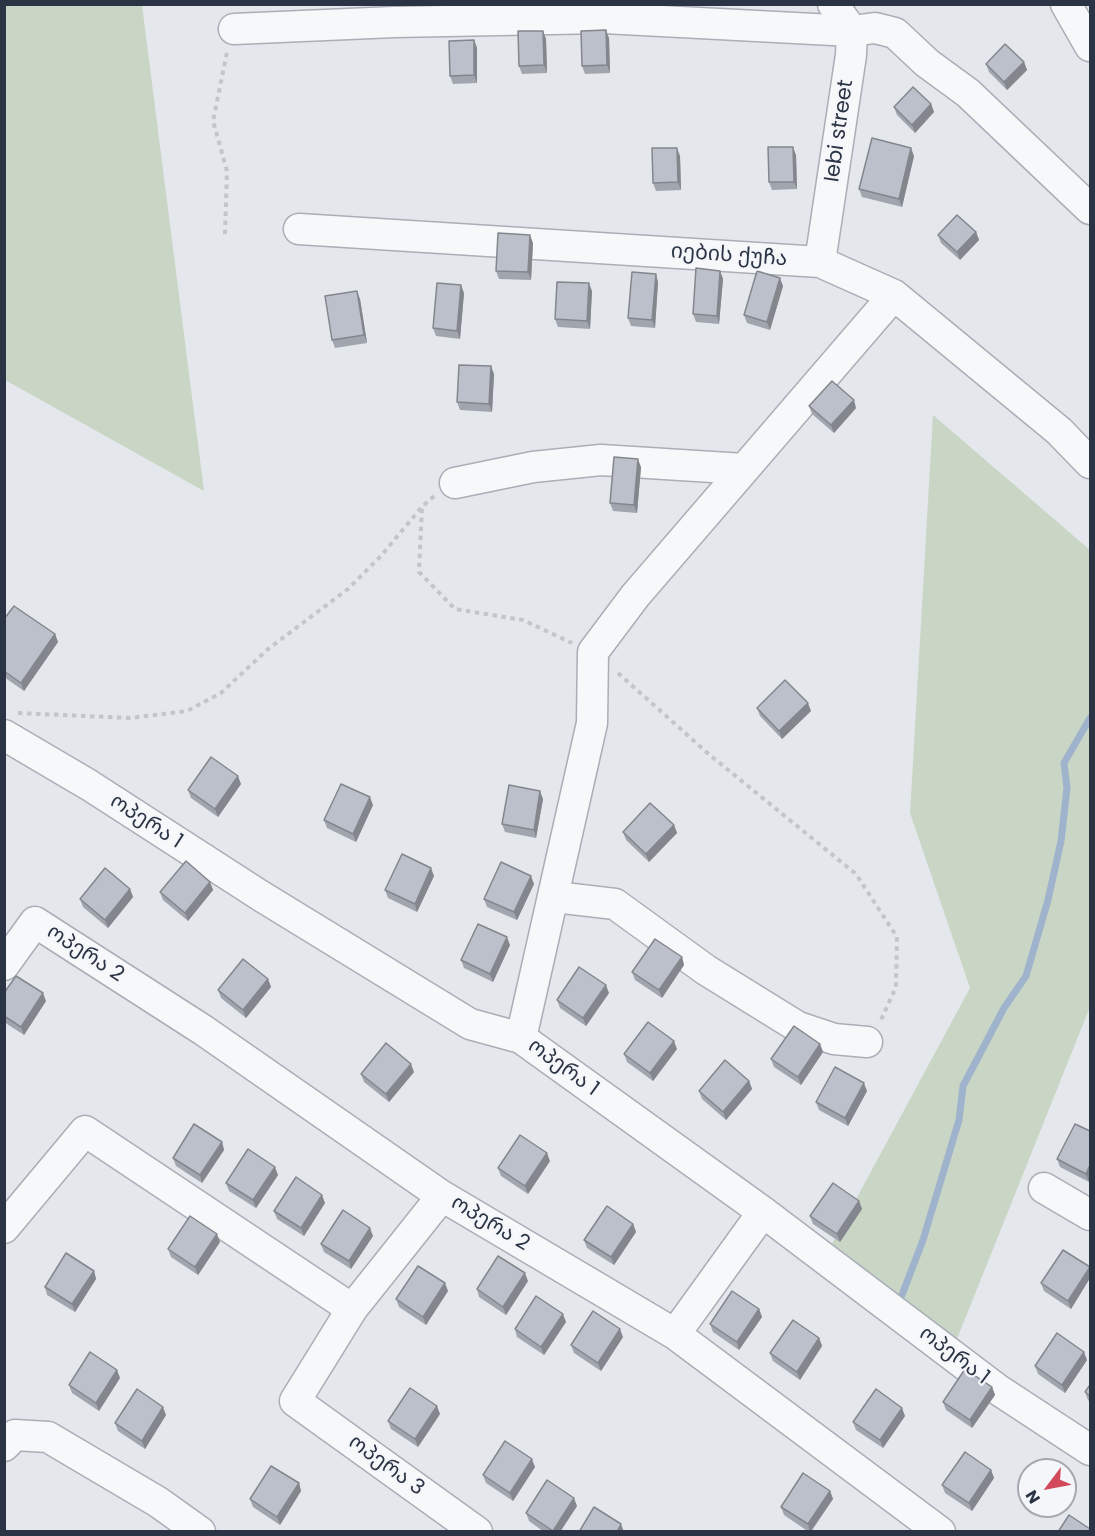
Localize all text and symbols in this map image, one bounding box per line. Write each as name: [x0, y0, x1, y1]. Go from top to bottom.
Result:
street label: Iebi street: [820, 78, 860, 184]
street label: იების ქუჩა: [670, 239, 788, 273]
street label: ოპერა 1: [105, 789, 187, 855]
street label: ოპერა 2: [42, 920, 128, 988]
street label: ოპერა 1: [523, 1034, 603, 1102]
street label: ოპერა 2: [446, 1191, 534, 1257]
street label: ოპერა 1: [914, 1321, 994, 1391]
street label: ოპერა 3: [343, 1430, 429, 1502]
north arrow: [1017, 1458, 1077, 1518]
text: N: [1020, 1486, 1046, 1508]

